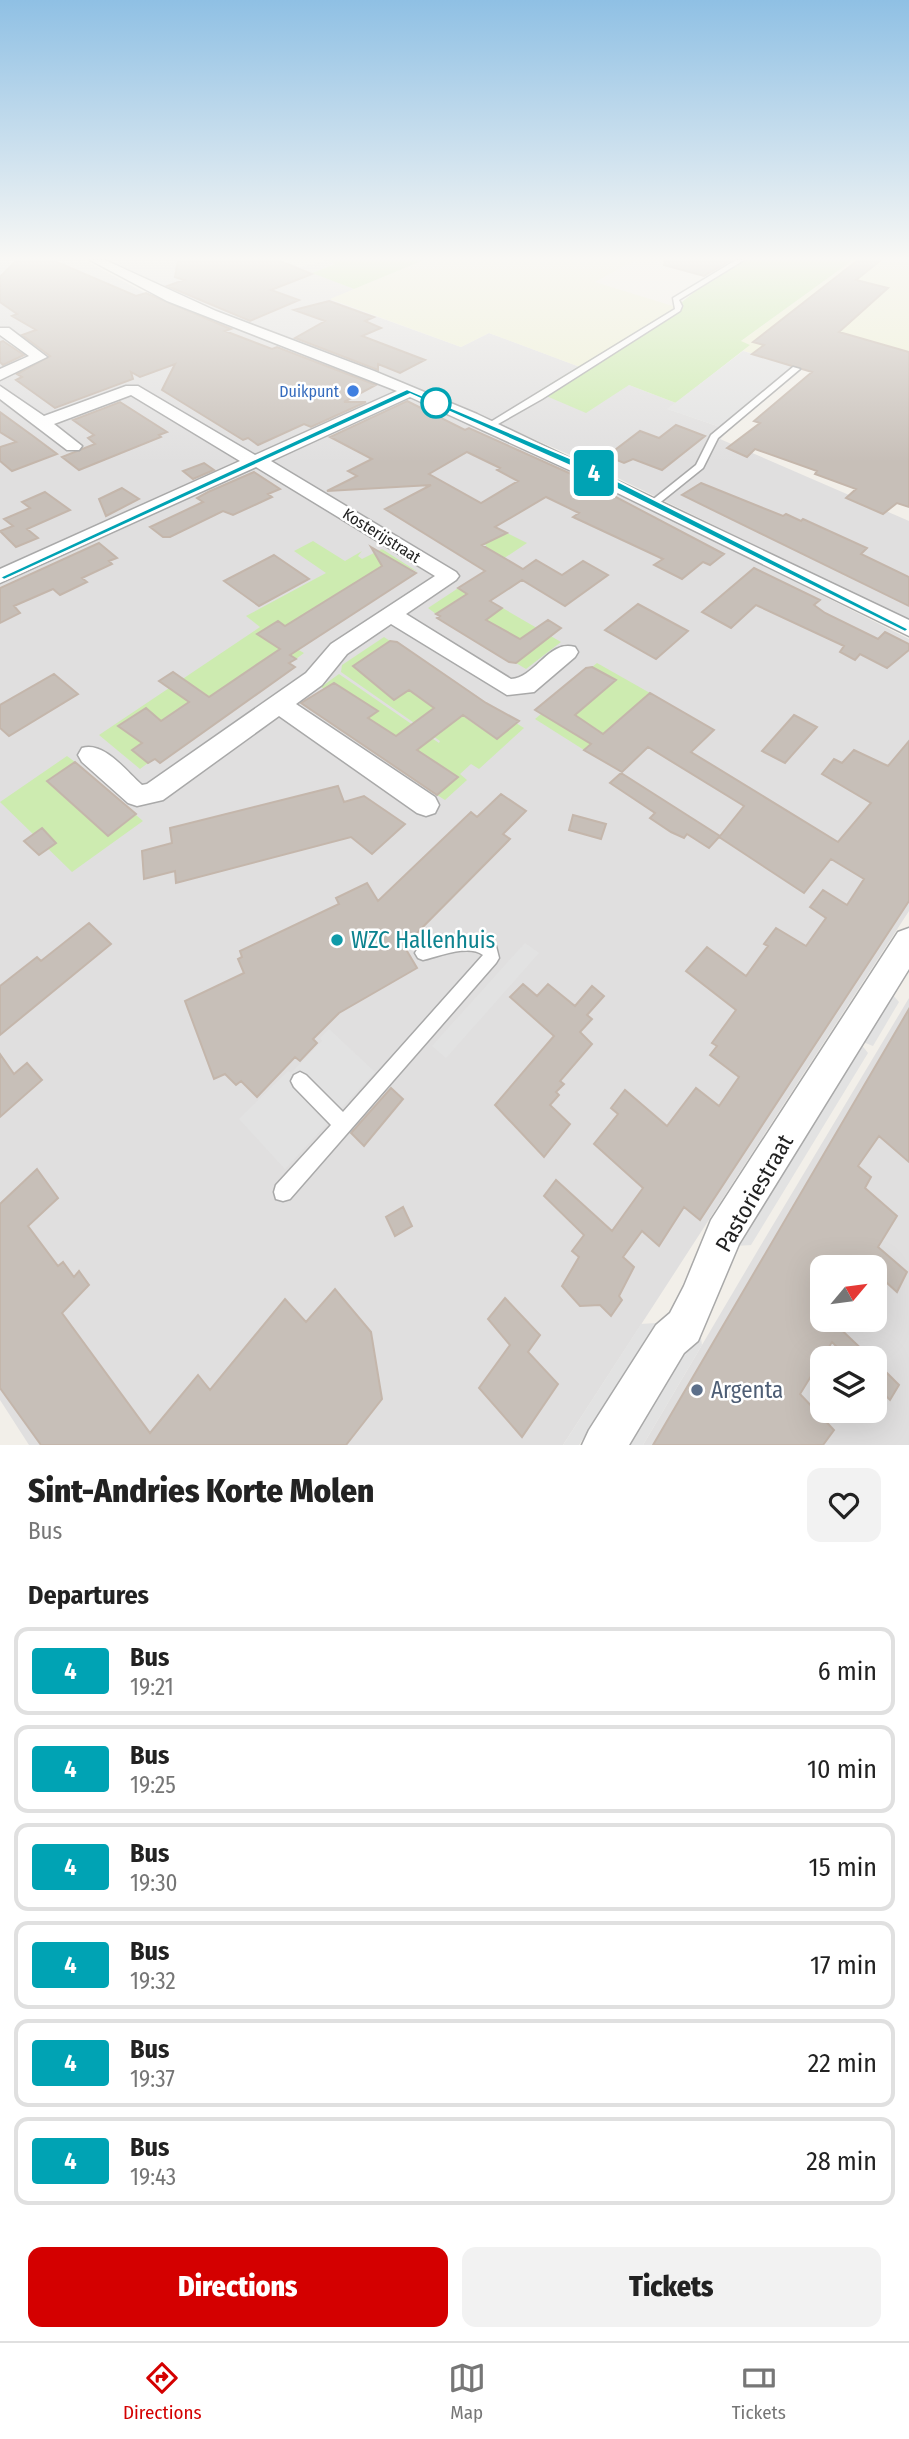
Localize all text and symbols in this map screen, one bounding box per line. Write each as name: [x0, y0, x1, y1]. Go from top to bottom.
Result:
place label: Duikpunt: [279, 382, 340, 401]
marker: Duikpunt: [345, 383, 361, 399]
unlabelled marker: [421, 388, 451, 418]
line badge: 4: [571, 450, 617, 496]
text: 4: [588, 459, 600, 487]
street label: Kosterijstraat: [339, 504, 425, 567]
place label: WZC Hallenhuis: [351, 926, 496, 954]
marker: WZC Hallenhuis: [329, 932, 345, 948]
street label: Pastoriestraat: [709, 1129, 799, 1257]
north arrow: [810, 1255, 887, 1332]
map controls: [810, 1255, 887, 1423]
button: layers: [810, 1346, 887, 1423]
place label: Argenta: [711, 1376, 783, 1404]
marker: Argenta: [689, 1382, 705, 1398]
button: heart: [807, 1468, 881, 1542]
text: Sint-Andries Korte Molen: [28, 1471, 374, 1511]
text: Bus: [28, 1517, 62, 1545]
text: Departures: [28, 1580, 149, 1611]
text: Bus: [130, 1642, 169, 1673]
text: 6 min: [818, 1656, 877, 1687]
text: 4: [64, 1657, 77, 1685]
text: 19:21: [130, 1673, 174, 1701]
text: Bus: [130, 1740, 169, 1771]
text: 10 min: [807, 1754, 877, 1785]
text: 4: [64, 1755, 77, 1783]
text: 19:25: [130, 1771, 176, 1799]
text: Bus: [130, 1838, 169, 1869]
text: 15 min: [809, 1852, 877, 1883]
text: 4: [64, 1853, 77, 1881]
text: 19:30: [130, 1869, 178, 1897]
text: Bus: [130, 1936, 169, 1967]
text: 17 min: [810, 1950, 877, 1981]
text: 4: [64, 1951, 77, 1979]
text: 19:32: [130, 1967, 176, 1995]
text: Bus: [130, 2034, 169, 2065]
text: 22 min: [808, 2048, 877, 2079]
text: 4: [64, 2049, 77, 2077]
text: 19:37: [130, 2065, 175, 2093]
text: Bus: [130, 2132, 169, 2163]
text: 28 min: [806, 2146, 877, 2177]
text: 4: [64, 2147, 77, 2175]
text: 19:43: [130, 2163, 176, 2191]
button: Directions: [28, 2247, 448, 2327]
button: Tickets: [462, 2247, 881, 2327]
tab: Directions: [123, 2359, 202, 2424]
tab: Map: [448, 2359, 486, 2424]
tab: Tickets: [732, 2359, 786, 2424]

